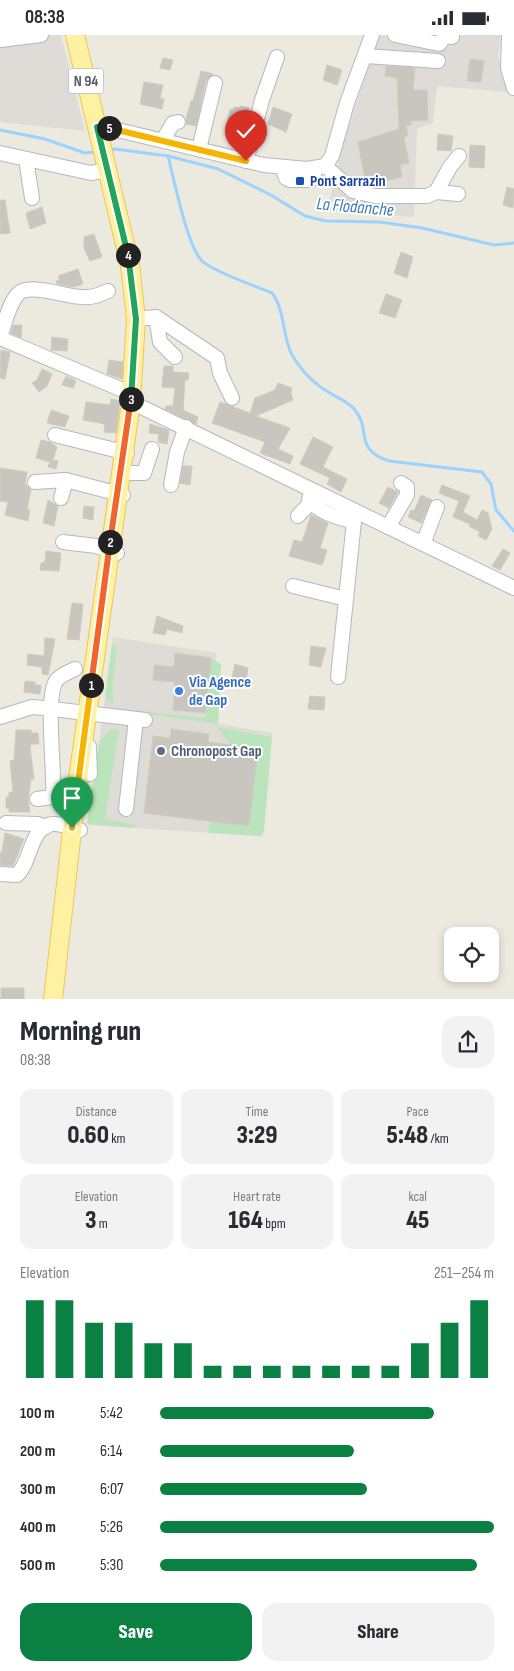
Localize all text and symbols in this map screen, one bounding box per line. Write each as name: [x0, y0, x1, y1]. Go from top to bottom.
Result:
text: 08:38: [25, 6, 65, 29]
road number: N 94: [68, 69, 104, 93]
pin: [225, 110, 267, 161]
pin: 5: [96, 115, 122, 141]
icon: check: [232, 117, 260, 145]
text: 5: [106, 120, 113, 137]
place label: Pont Sarrazin: [310, 172, 386, 191]
marker: Pont Sarrazin: [294, 175, 306, 187]
water label: La Flodanche: [315, 193, 395, 221]
pin: 4: [116, 243, 140, 267]
text: 4: [125, 247, 132, 264]
pin: 3: [118, 387, 144, 411]
text: 3: [128, 391, 135, 408]
pin: 2: [98, 529, 122, 555]
text: 2: [107, 534, 114, 551]
pin: 1: [78, 673, 104, 697]
place label: Via Agence de Gap: [189, 673, 251, 710]
text: 1: [89, 677, 94, 694]
marker: Via Agence de Gap: [173, 685, 185, 697]
place label: Chronopost Gap: [171, 742, 262, 761]
marker: Chronopost Gap: [155, 745, 167, 757]
pin: [51, 777, 93, 828]
icon: arrive: [58, 784, 86, 812]
map controls: [444, 927, 499, 982]
button: locate: [444, 927, 499, 982]
text: Morning run: [20, 1015, 141, 1048]
button: share: [442, 1016, 494, 1068]
text: 08:38: [20, 1051, 51, 1070]
text: Distance: [76, 1103, 117, 1120]
text: Time: [246, 1103, 268, 1120]
text: Pace: [407, 1103, 429, 1120]
text: 0.60: [67, 1120, 109, 1151]
text: 3:29: [237, 1120, 277, 1151]
text: 5:48: [387, 1120, 428, 1151]
text: km: [109, 1130, 126, 1147]
text: /km: [428, 1130, 449, 1147]
text: Elevation: [75, 1188, 118, 1205]
text: Heart rate: [233, 1188, 281, 1205]
text: kcal: [408, 1188, 427, 1205]
text: 3: [85, 1205, 96, 1236]
text: 164: [228, 1205, 263, 1236]
text: 45: [406, 1205, 429, 1236]
text: m: [96, 1215, 108, 1232]
text: bpm: [263, 1215, 286, 1232]
text: Elevation: [20, 1264, 69, 1283]
text: 251–254 m: [434, 1264, 494, 1283]
text: 100 m: [20, 1404, 55, 1423]
text: 5:42: [100, 1404, 123, 1423]
text: 200 m: [20, 1442, 55, 1461]
text: 6:14: [100, 1442, 122, 1461]
text: 300 m: [20, 1480, 56, 1499]
text: 6:07: [100, 1480, 124, 1499]
text: 400 m: [20, 1518, 56, 1537]
text: 5:26: [100, 1518, 123, 1537]
text: 500 m: [20, 1556, 55, 1575]
text: 5:30: [100, 1556, 123, 1575]
button: Save: [20, 1603, 252, 1661]
button: Share: [262, 1603, 494, 1661]

